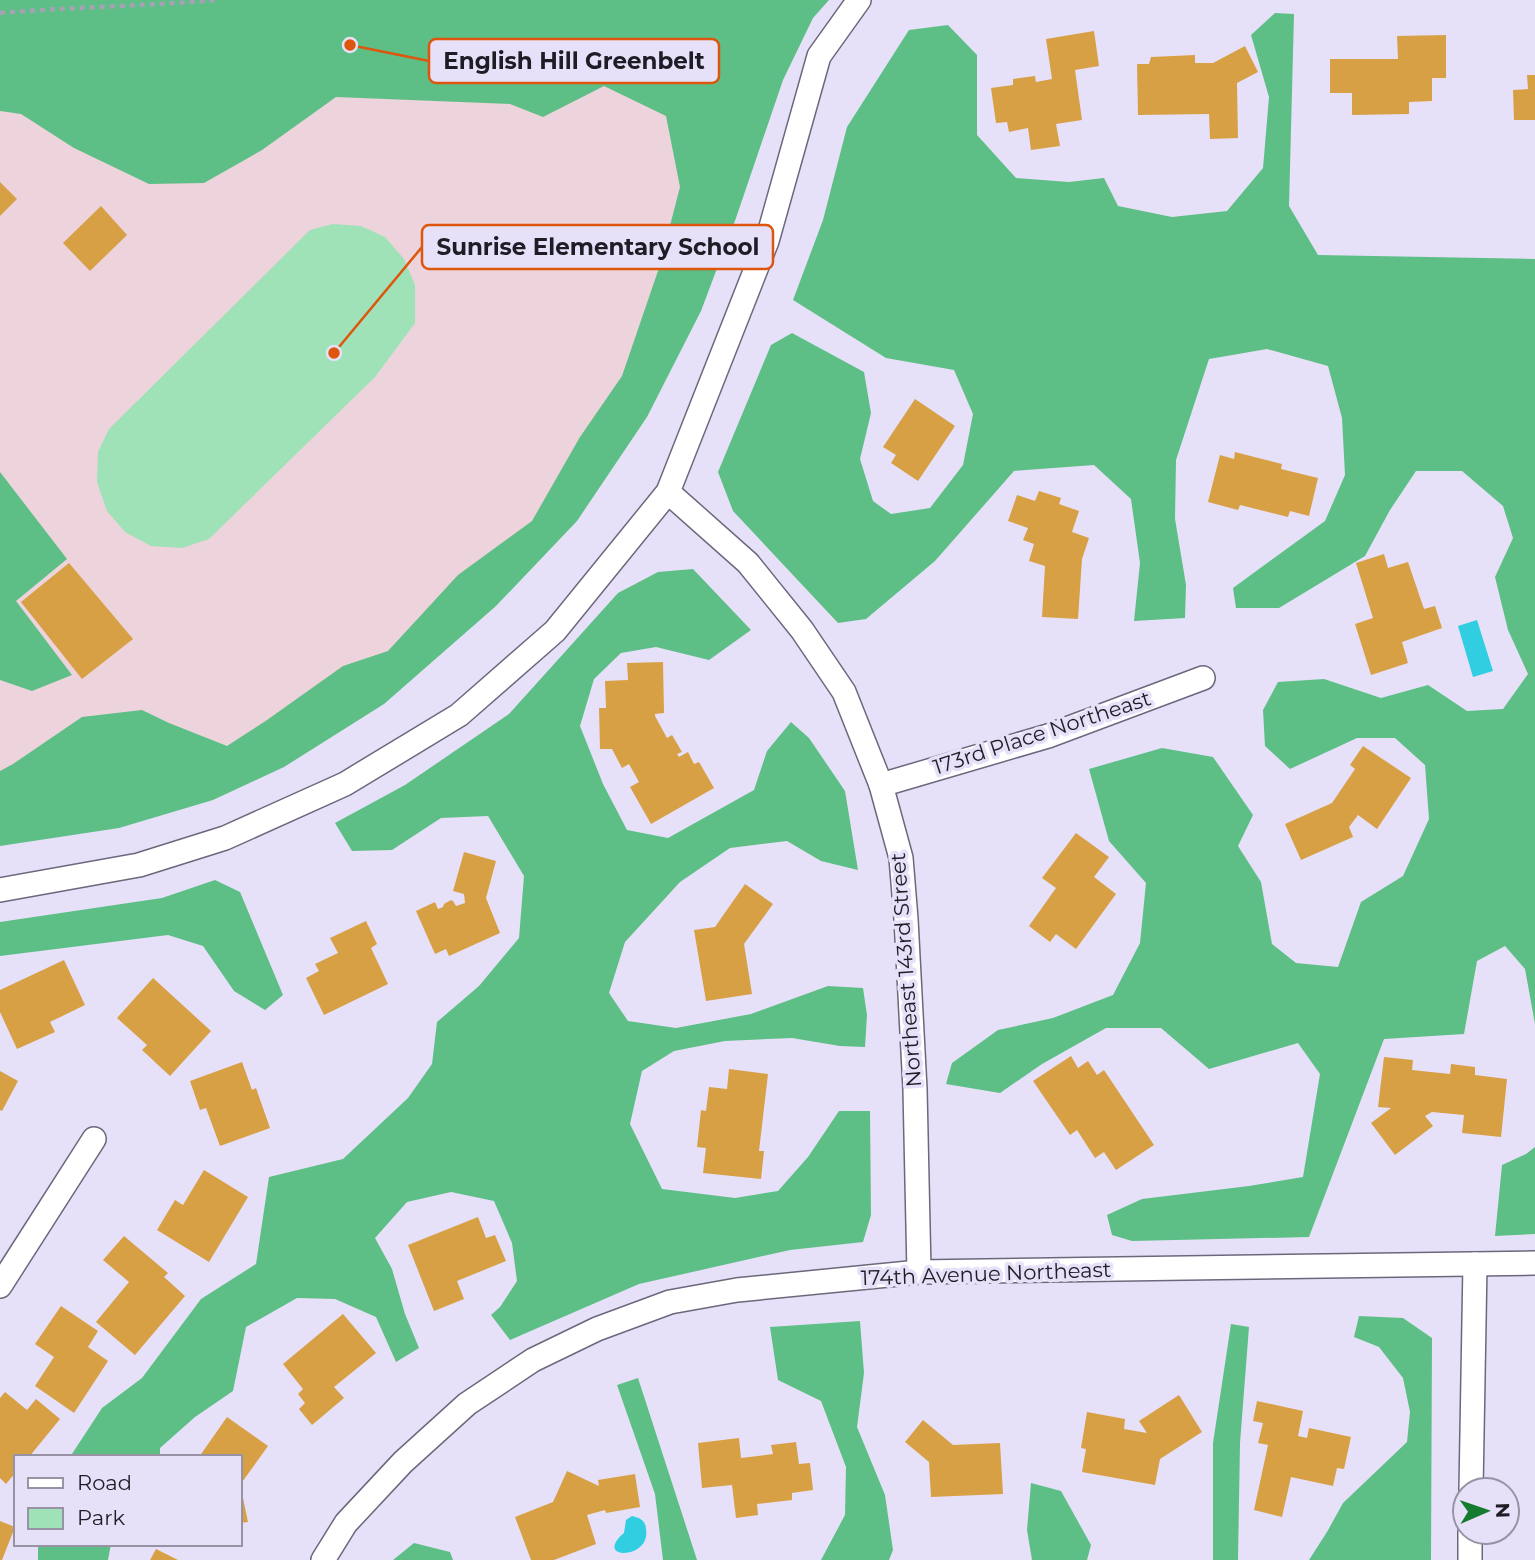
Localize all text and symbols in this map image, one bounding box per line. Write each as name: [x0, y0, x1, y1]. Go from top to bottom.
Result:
callout: English Hill Greenbelt: [429, 39, 719, 83]
text: English Hill Greenbelt: [443, 47, 705, 75]
callout: Sunrise Elementary School: [422, 225, 773, 269]
text: Sunrise Elementary School: [436, 233, 760, 261]
street label: 173rd Place Northeast: [930, 685, 1154, 780]
street label: Northeast 143rd Street: [885, 852, 926, 1088]
street label: 174th Avenue Northeast: [860, 1257, 1112, 1290]
legend: [14, 1455, 242, 1546]
text: Road: [77, 1470, 132, 1495]
north arrow: [1451, 1476, 1521, 1546]
text: N: [1491, 1502, 1514, 1519]
text: Park: [77, 1505, 125, 1530]

